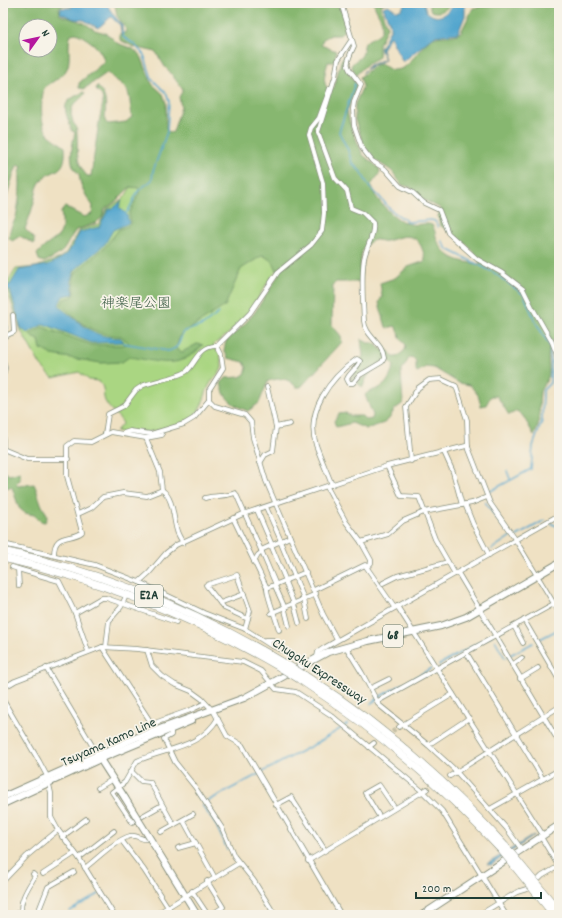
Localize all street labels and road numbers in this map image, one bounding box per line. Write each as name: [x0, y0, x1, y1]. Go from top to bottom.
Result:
road number: E2A: [135, 585, 163, 607]
road number: 68: [383, 625, 403, 647]
street label: Chugoku Expressway: [268, 634, 370, 710]
street label: Tsuyama Kamo Line: [58, 713, 160, 773]

